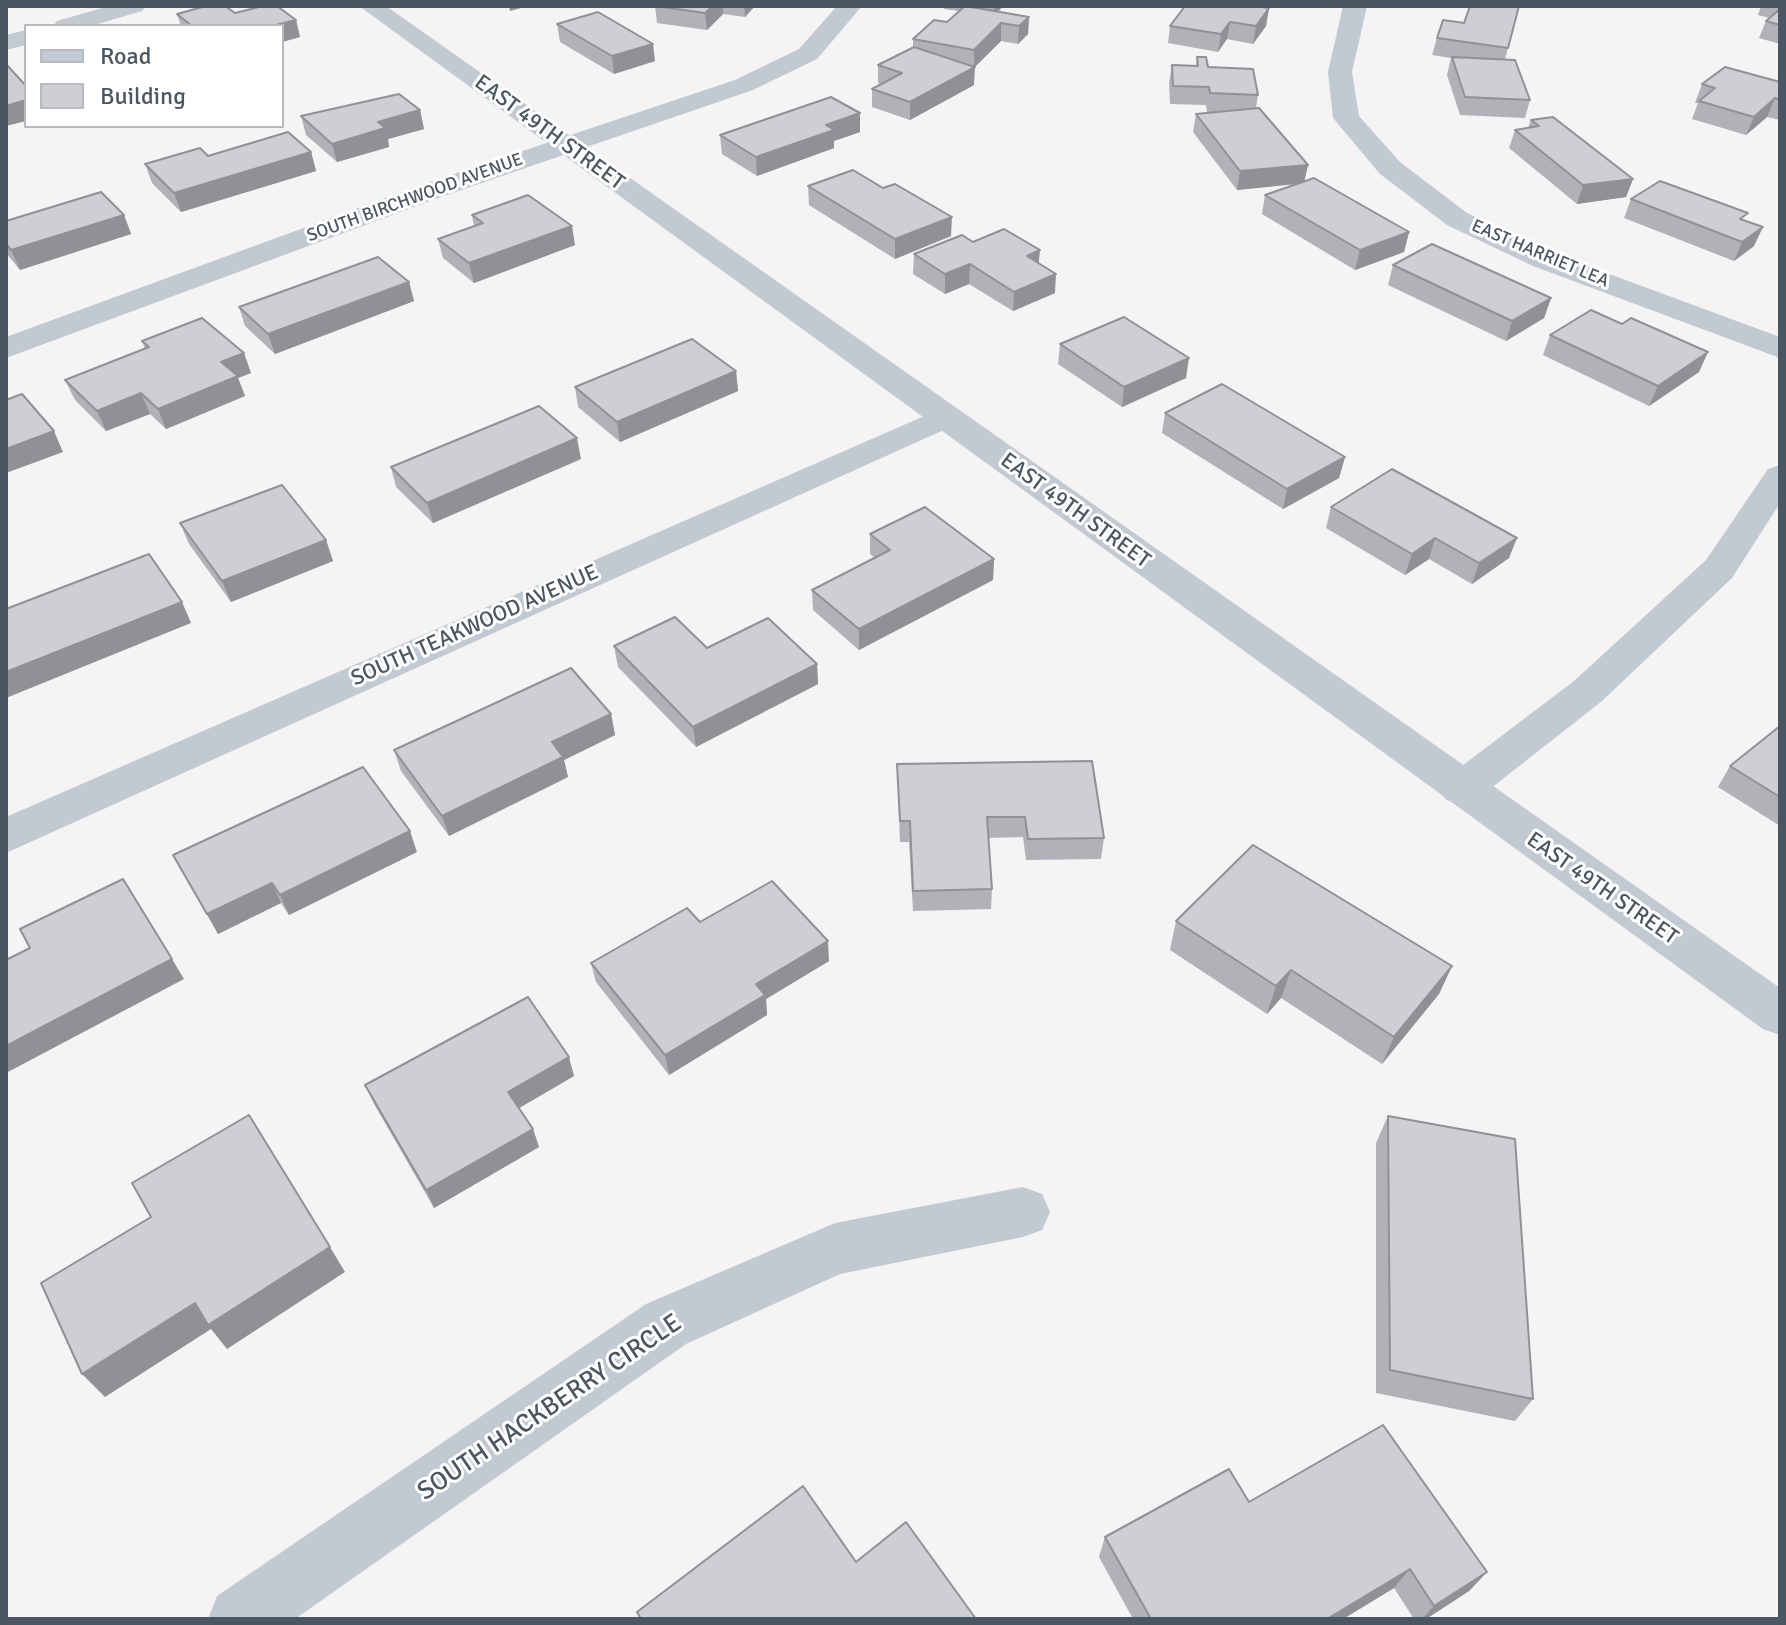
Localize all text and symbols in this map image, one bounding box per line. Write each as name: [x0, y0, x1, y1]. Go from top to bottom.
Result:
legend: [24, 24, 284, 128]
text: Road: [100, 41, 151, 71]
street label: EAST 49TH STREET: [469, 70, 629, 196]
text: Building: [100, 81, 186, 111]
street label: SOUTH BIRCHWOOD AVENUE: [304, 149, 526, 247]
street label: EAST HARRIET LEA: [1468, 215, 1612, 293]
street label: EAST 49TH STREET: [995, 448, 1155, 574]
street label: SOUTH TEAKWOOD AVENUE: [347, 559, 603, 693]
street label: EAST 49TH STREET: [1521, 827, 1683, 951]
street label: SOUTH HACKBERRY CIRCLE: [412, 1308, 688, 1508]

